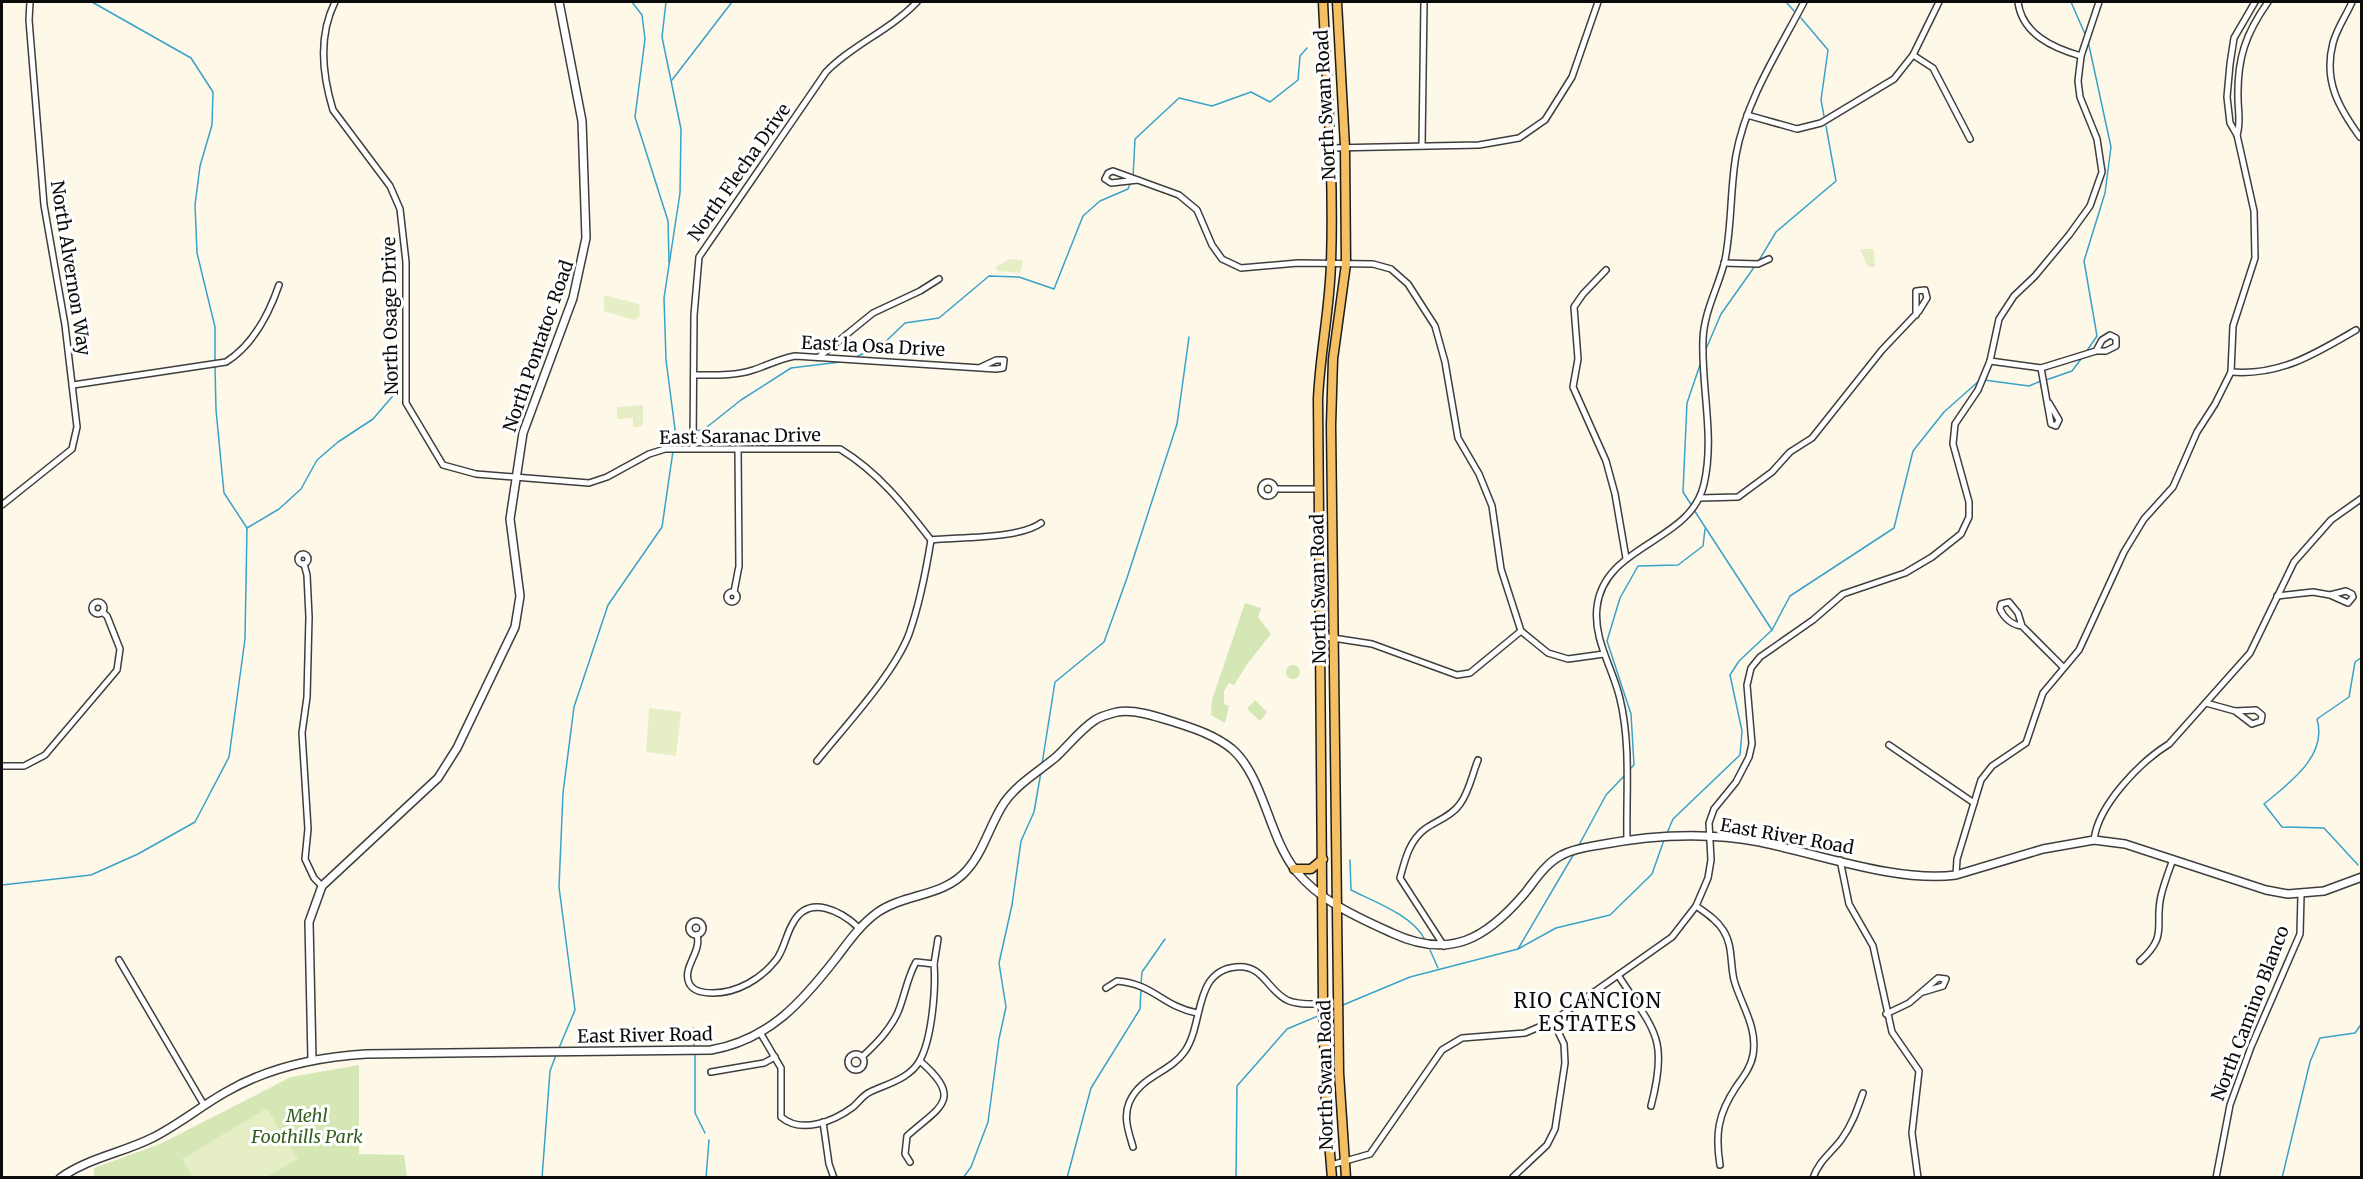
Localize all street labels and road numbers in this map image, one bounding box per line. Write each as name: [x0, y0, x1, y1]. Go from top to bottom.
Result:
street label: North Swan Road: [1310, 29, 1340, 181]
street label: North Flecha Drive: [683, 99, 795, 245]
street label: North Alvernon Way: [46, 179, 96, 358]
street label: North Osage Drive: [377, 237, 403, 395]
street label: North Pontatoc Road: [498, 257, 578, 435]
street label: East la Osa Drive: [800, 331, 946, 361]
street label: East Saranac Drive: [659, 423, 821, 449]
street label: North Swan Road: [1305, 513, 1331, 664]
street label: East River Road: [1718, 813, 1856, 859]
street label: North Camino Blanco: [2206, 922, 2294, 1104]
street label: North Swan Road: [1312, 999, 1338, 1150]
street label: East River Road: [577, 1022, 713, 1048]

